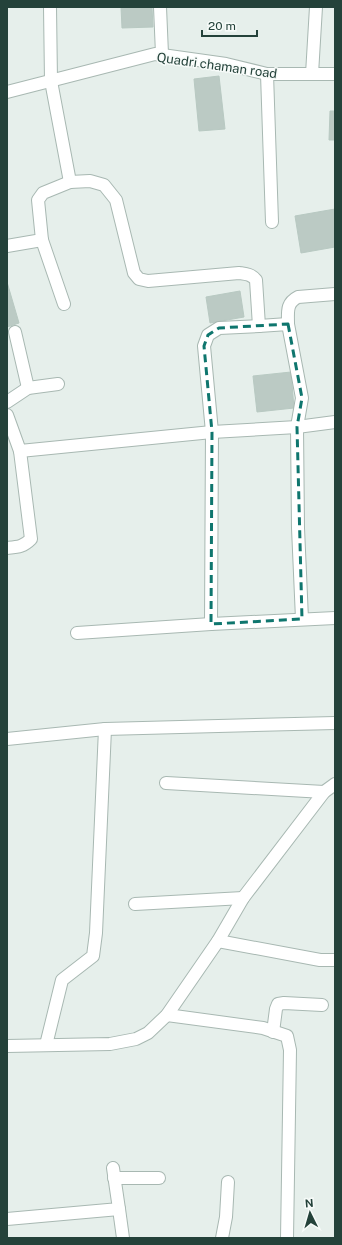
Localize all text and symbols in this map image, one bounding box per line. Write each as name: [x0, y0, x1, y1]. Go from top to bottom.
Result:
scale bar: [202, 12, 257, 38]
text: 20 m: [208, 19, 236, 33]
street label: Quadri chaman road: [156, 50, 278, 81]
north arrow: [290, 1193, 330, 1233]
text: N: [304, 1197, 314, 1209]

